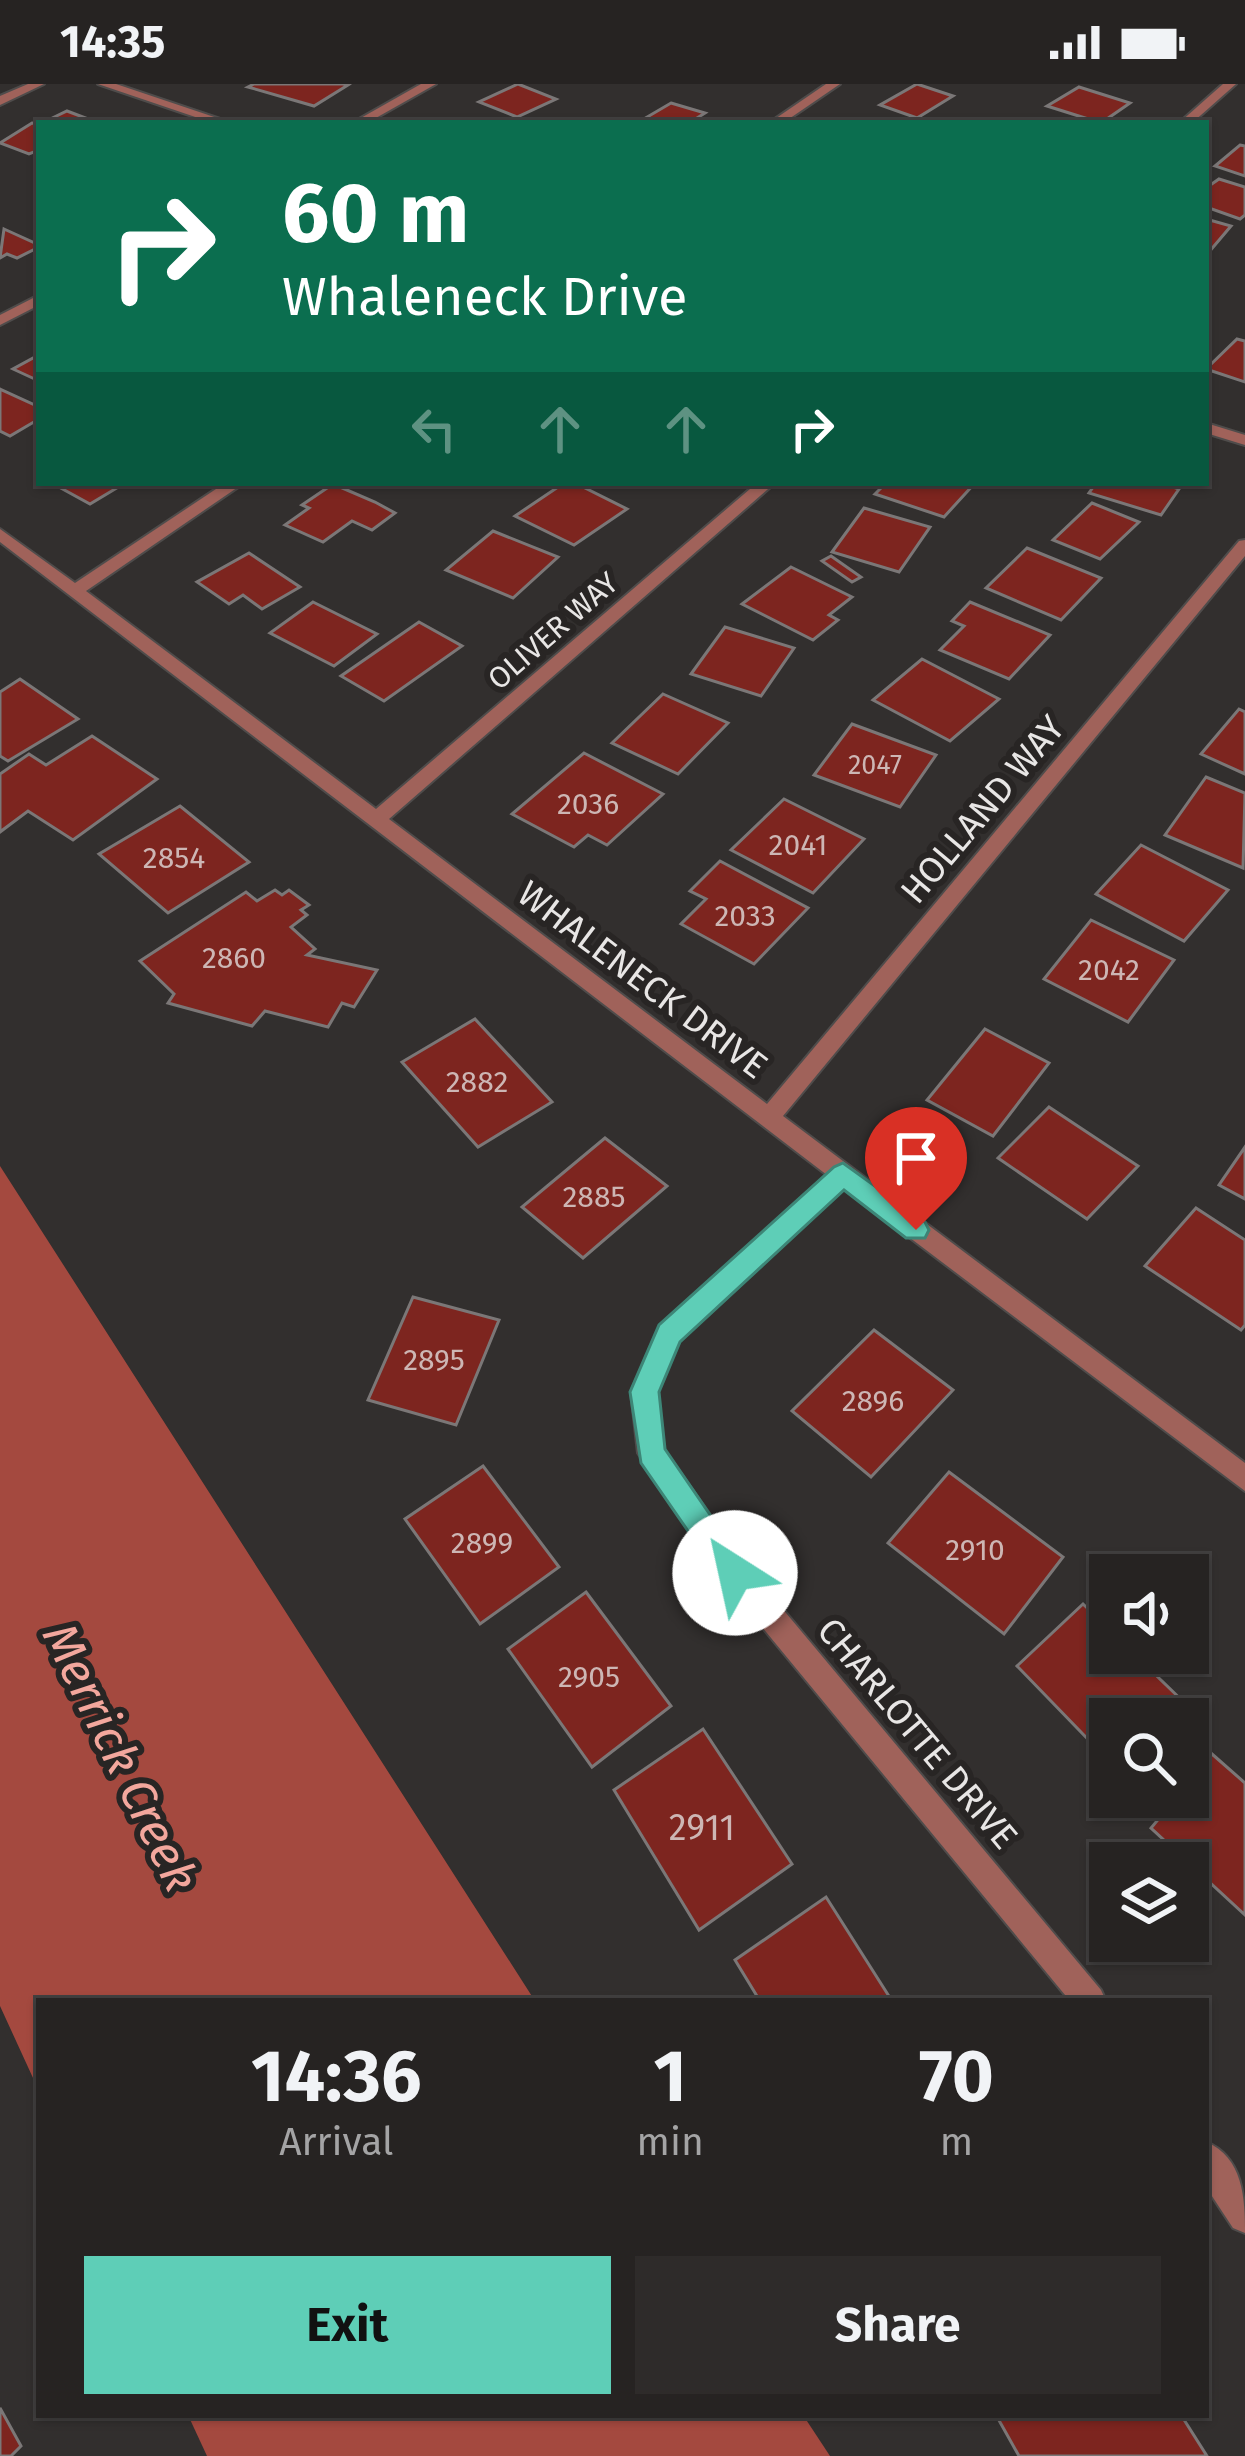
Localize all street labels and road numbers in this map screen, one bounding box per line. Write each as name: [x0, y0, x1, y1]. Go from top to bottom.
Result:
street label: OLIVER WAY: [481, 564, 626, 697]
street label: HOLLAND WAY: [891, 707, 1074, 912]
street label: WHALENECK DRIVE: [509, 872, 776, 1088]
street label: CHARLOTTE DRIVE: [808, 1609, 1027, 1858]

